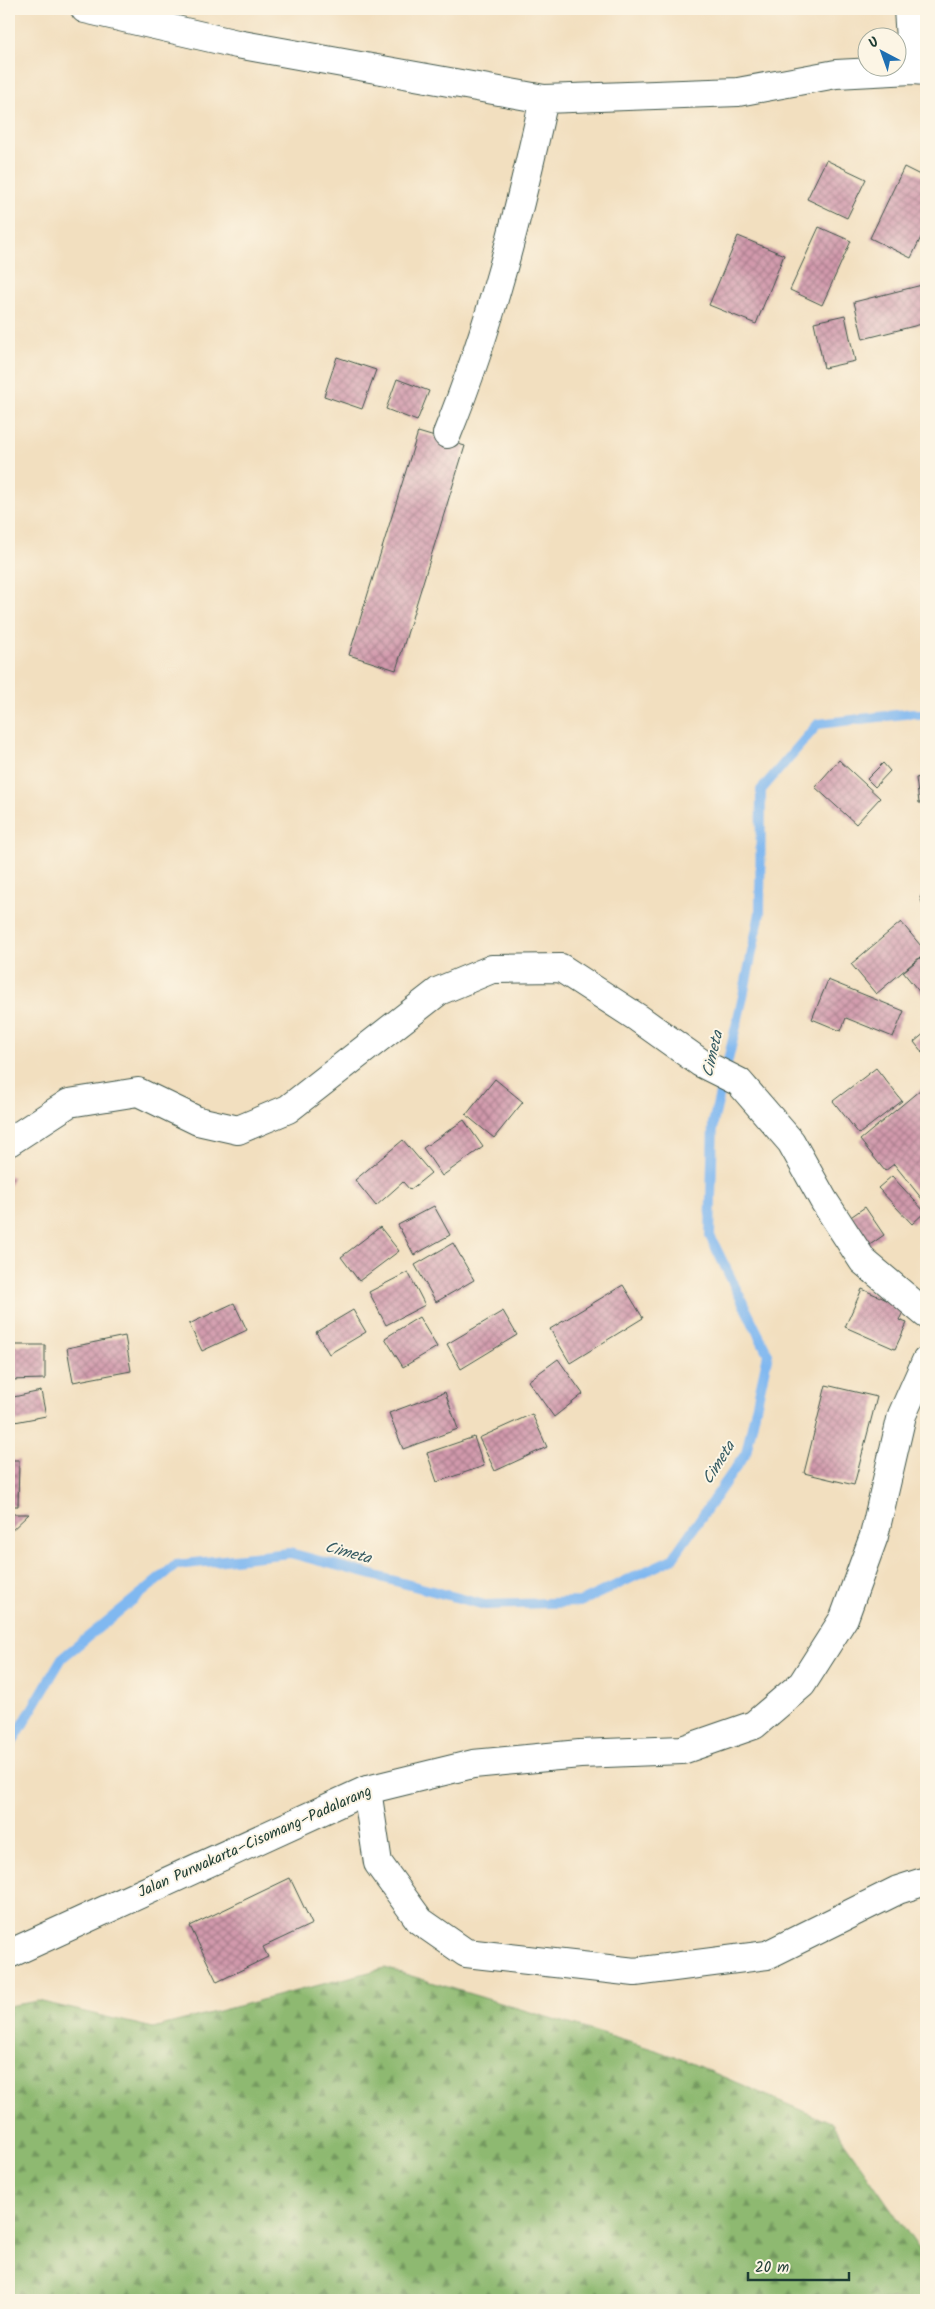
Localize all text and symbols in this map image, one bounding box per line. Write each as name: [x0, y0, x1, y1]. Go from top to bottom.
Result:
north arrow: [858, 28, 908, 78]
text: U: [864, 31, 885, 54]
water label: Cimeta: [696, 1027, 731, 1080]
water label: Cimeta: [696, 1435, 743, 1490]
water label: Cimeta: [322, 1535, 375, 1572]
street label: Jalan Purwakarta–Cisomang–Padalarang: [134, 1779, 376, 1905]
scale bar: [748, 2249, 849, 2281]
text: 20 m: [755, 2256, 789, 2280]

